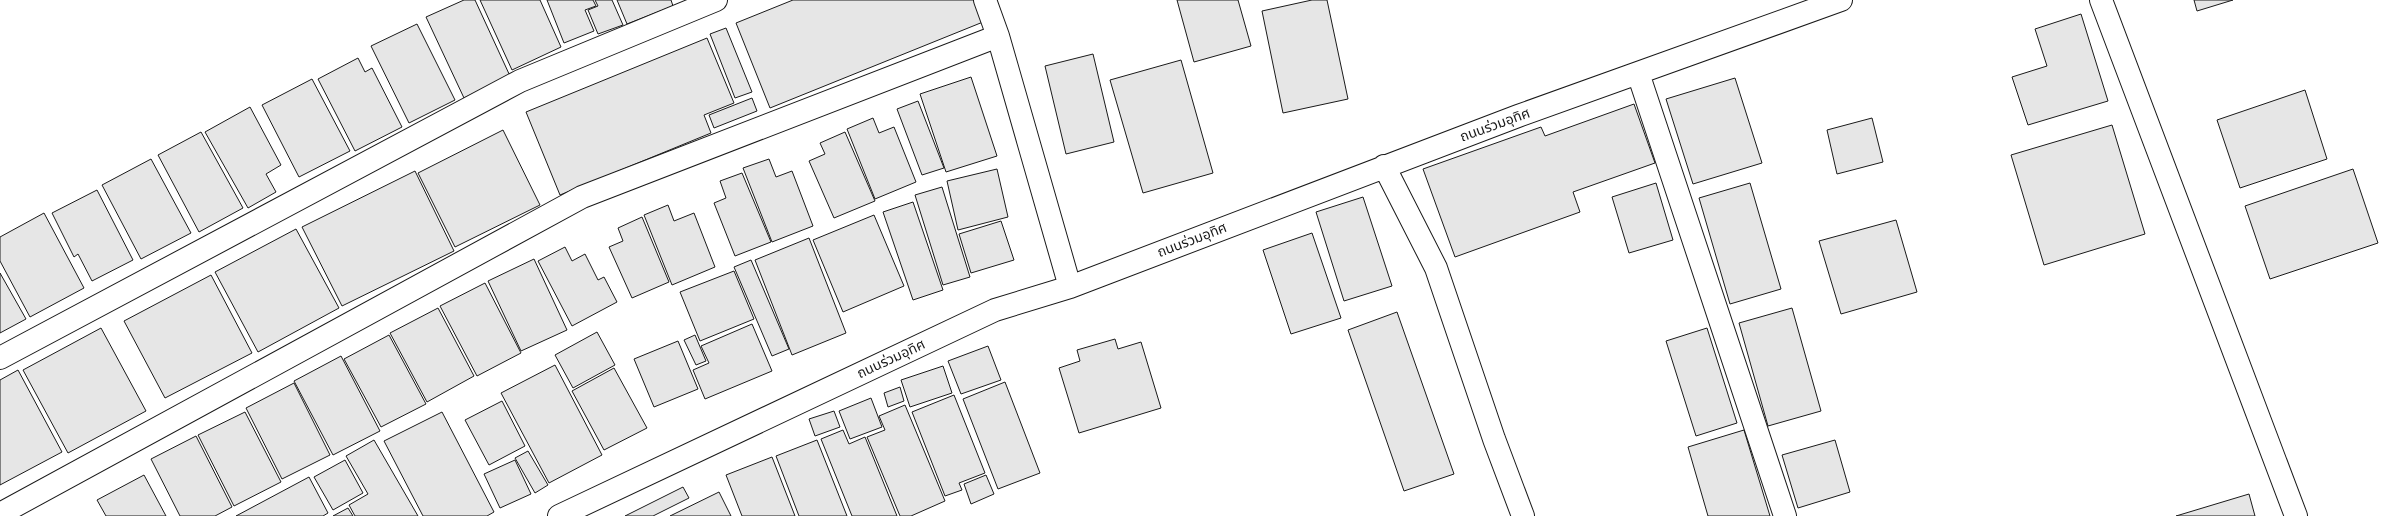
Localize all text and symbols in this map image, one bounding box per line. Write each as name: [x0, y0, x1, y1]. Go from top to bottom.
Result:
street label: ถนนร่วมอุทิศ: [1457, 103, 1533, 147]
street label: ถนนร่วมอุทิศ: [1154, 217, 1230, 263]
street label: ถนนร่วมอุทิศ: [853, 334, 929, 384]

